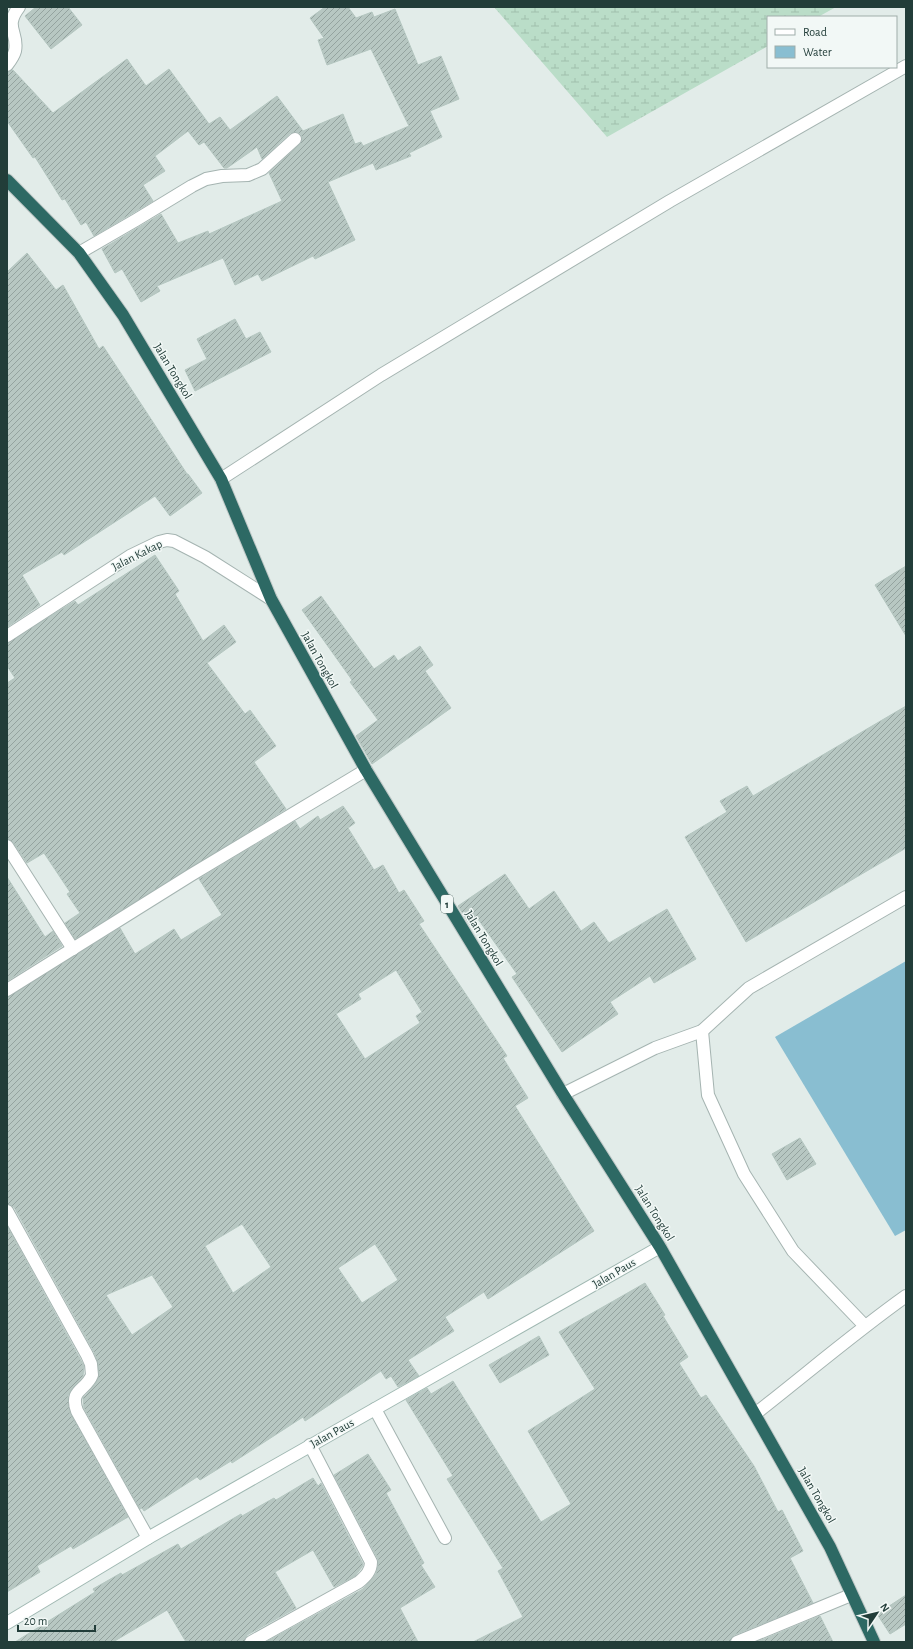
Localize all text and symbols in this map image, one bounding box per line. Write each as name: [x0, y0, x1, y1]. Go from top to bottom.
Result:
legend: [767, 16, 897, 68]
text: Road: [803, 26, 827, 38]
text: Water: [803, 46, 832, 58]
street label: Jalan Tongkol: [152, 341, 194, 401]
street label: Jalan Kakap: [110, 537, 164, 573]
street label: Jalan Tongkol: [300, 630, 340, 690]
road number: 1: [441, 895, 453, 913]
street label: Jalan Tongkol: [463, 908, 505, 968]
street label: Jalan Tongkol: [633, 1183, 677, 1243]
street label: Jalan Paus: [590, 1256, 638, 1290]
street label: Jalan Paus: [308, 1416, 356, 1450]
street label: Jalan Tongkol: [796, 1465, 838, 1525]
north arrow: [857, 1593, 897, 1633]
text: N: [878, 1601, 891, 1614]
scale bar: [18, 1607, 95, 1633]
text: 20 m: [24, 1615, 47, 1627]

